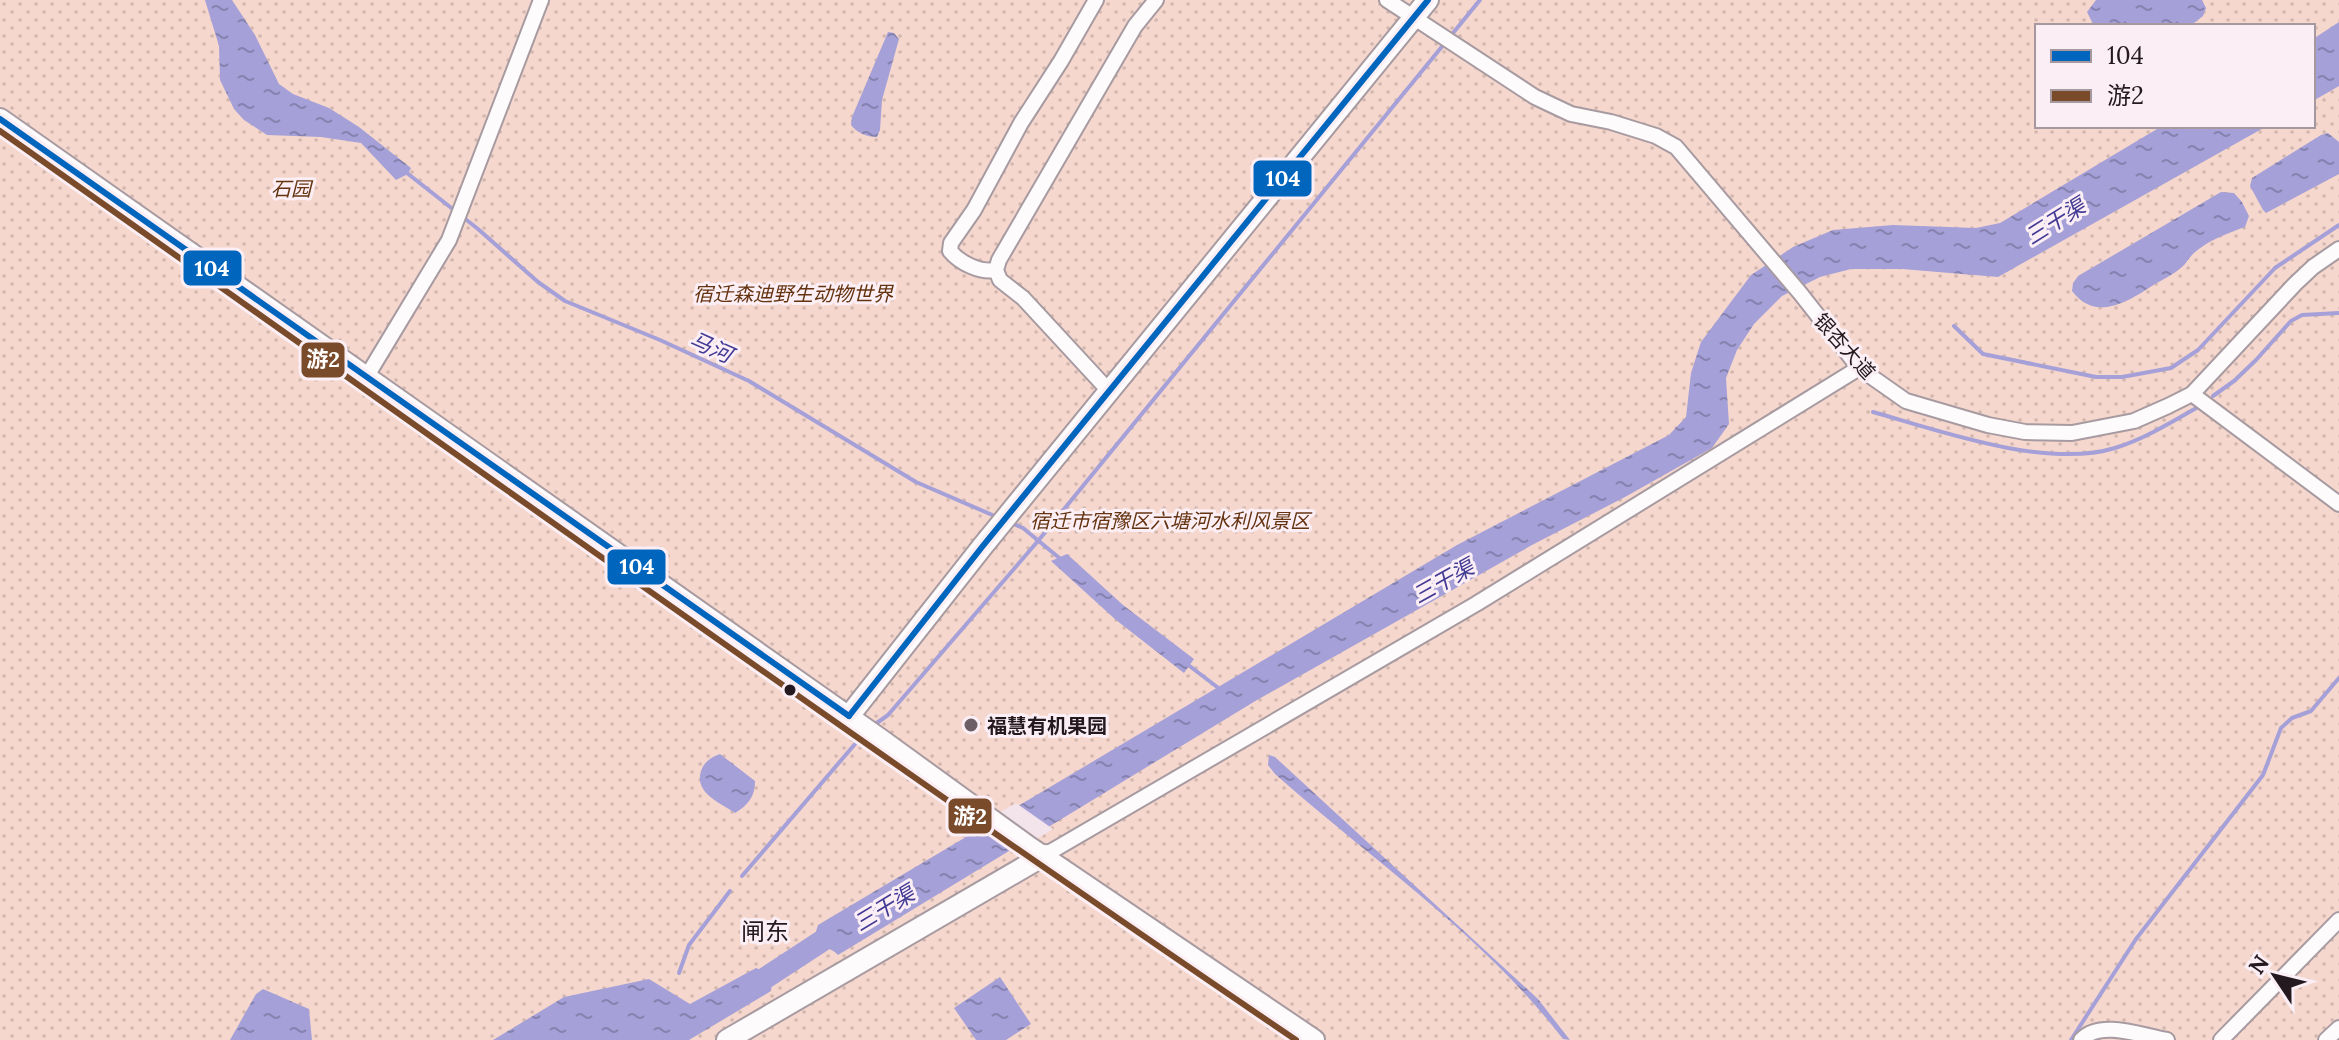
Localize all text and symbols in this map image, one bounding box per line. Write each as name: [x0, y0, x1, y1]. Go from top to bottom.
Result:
legend: [2035, 24, 2315, 128]
text: 104: [2107, 40, 2144, 71]
text: 游2: [2107, 80, 2144, 111]
line badge: 104: [1252, 159, 1313, 198]
text: 104: [1266, 164, 1300, 192]
park label: 石园: [271, 176, 314, 201]
water label: 三干渠: [2020, 190, 2093, 250]
line badge: 104: [182, 249, 243, 287]
text: 104: [195, 254, 229, 282]
park label: 宿迁森迪野生动物世界: [693, 281, 894, 306]
street label: 银杏大道: [1809, 308, 1881, 384]
water label: 马河: [685, 325, 740, 370]
line badge: 游2: [300, 341, 346, 379]
text: 游2: [306, 345, 340, 373]
park label: 宿迁市宿豫区六塘河水利风景区: [1030, 508, 1313, 533]
line badge: 104: [606, 548, 667, 586]
water label: 三干渠: [1407, 551, 1481, 609]
text: 104: [620, 552, 654, 580]
unlabelled marker: [782, 682, 798, 698]
place label: 福慧有机果园: [987, 713, 1107, 738]
marker: 福慧有机果园: [962, 716, 980, 734]
line badge: 游2: [947, 797, 993, 835]
text: 游2: [953, 802, 987, 830]
water label: 三干渠: [848, 877, 922, 937]
district label: 闸东: [741, 916, 789, 947]
north arrow: [2235, 936, 2315, 1016]
text: N: [2242, 950, 2275, 980]

